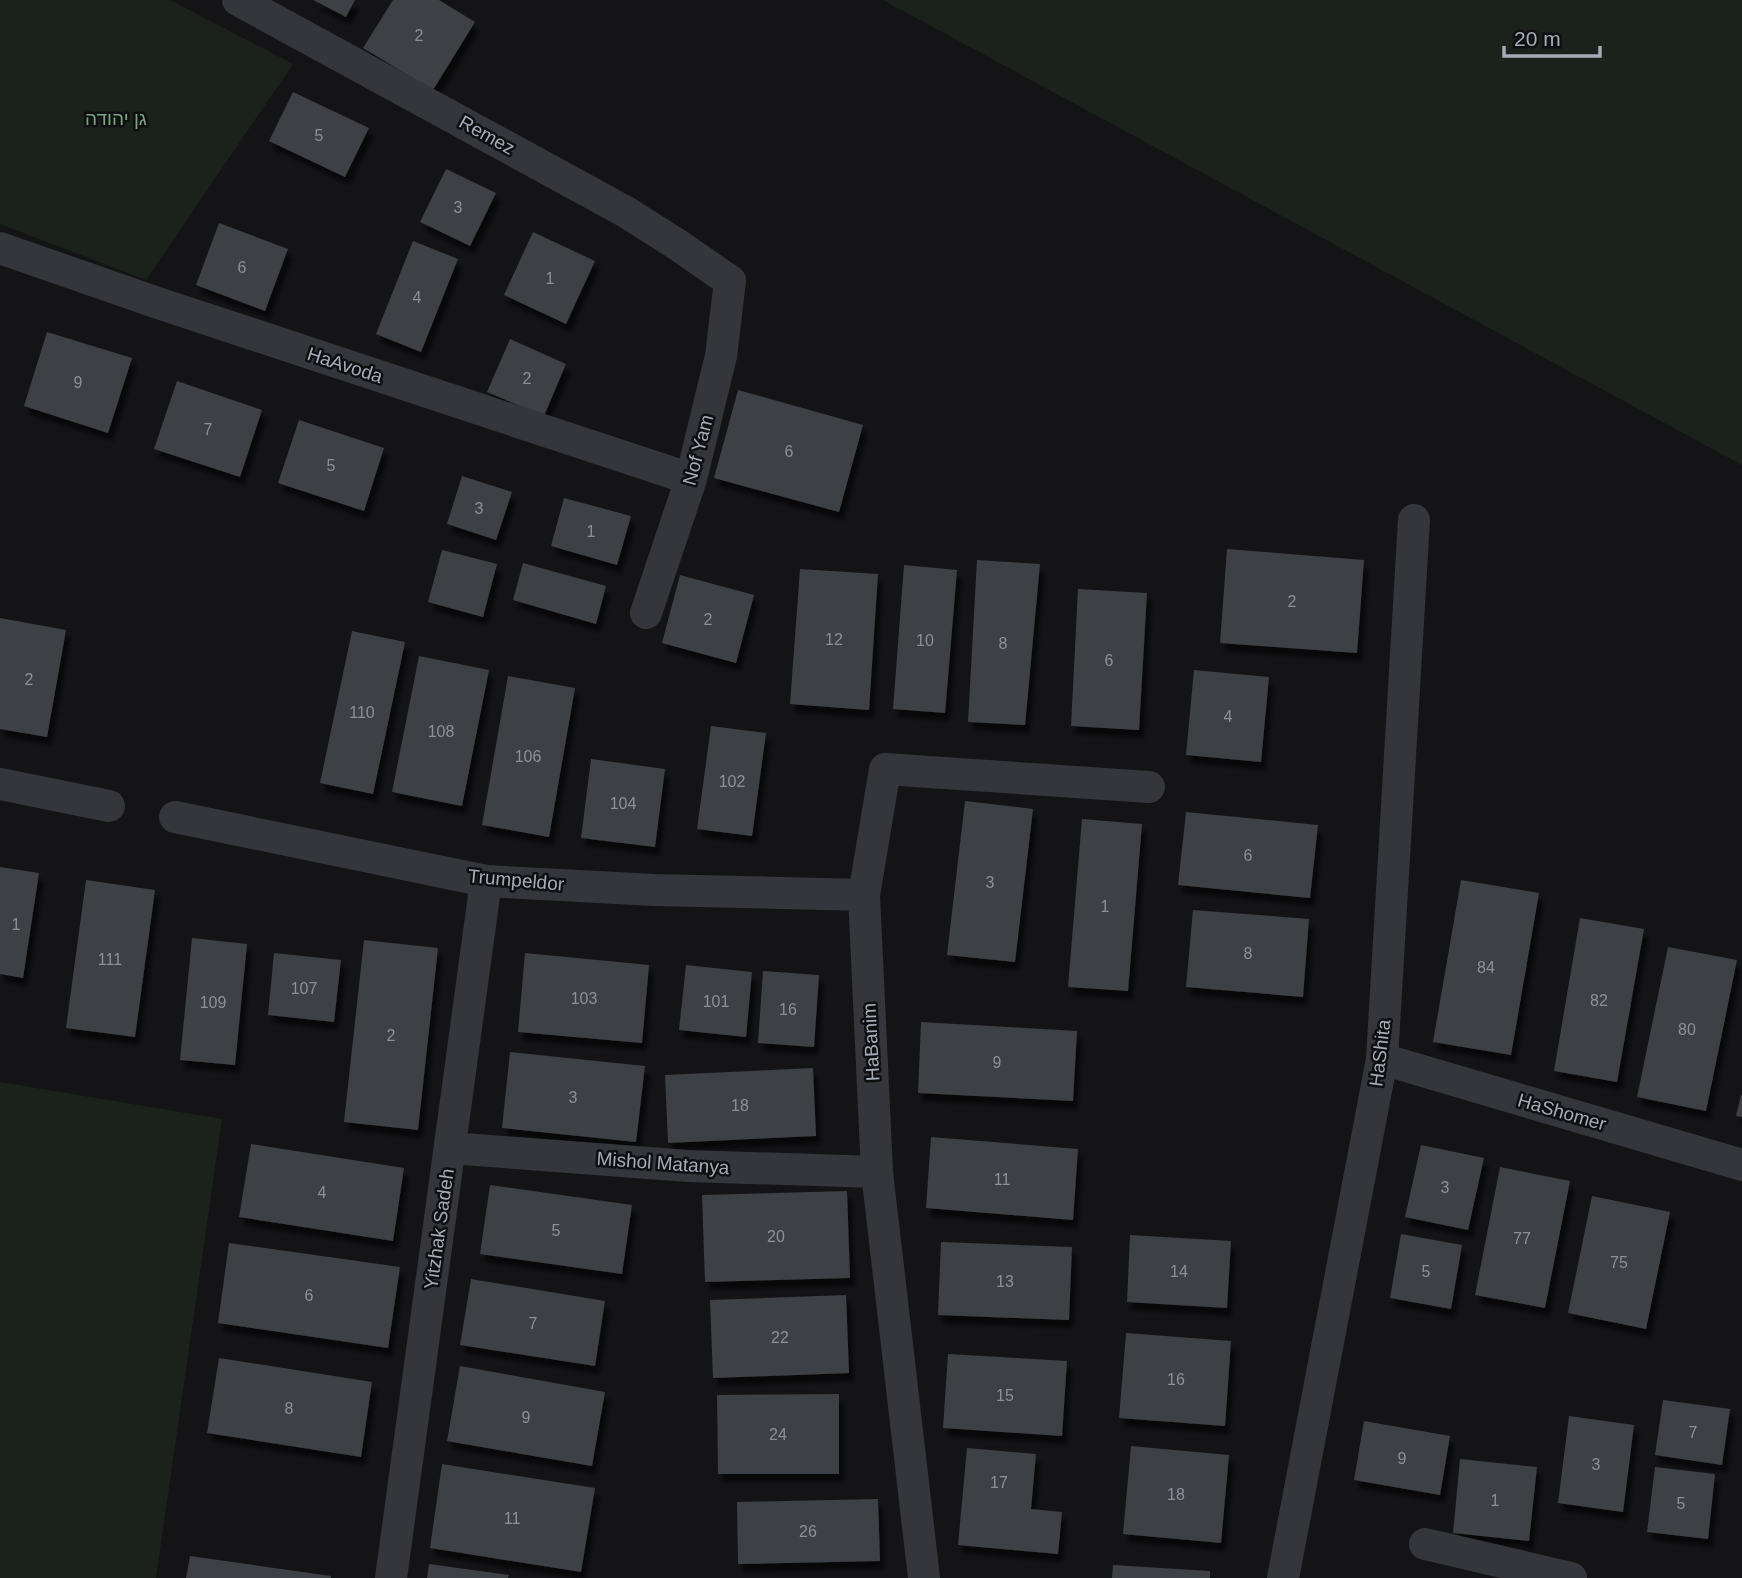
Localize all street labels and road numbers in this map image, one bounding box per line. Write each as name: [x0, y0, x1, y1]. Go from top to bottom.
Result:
street label: Remez: [456, 111, 518, 159]
street label: HaAvoda: [305, 343, 386, 387]
street label: Nof Yam: [679, 412, 717, 488]
street label: Trumpeldor: [467, 865, 566, 895]
street label: HaBanim: [858, 1002, 884, 1082]
street label: HaShita: [1365, 1018, 1395, 1088]
street label: HaShomer: [1515, 1089, 1609, 1135]
street label: Mishol Matanya: [596, 1148, 731, 1178]
street label: Yitzhak Sadeh: [420, 1167, 458, 1291]

